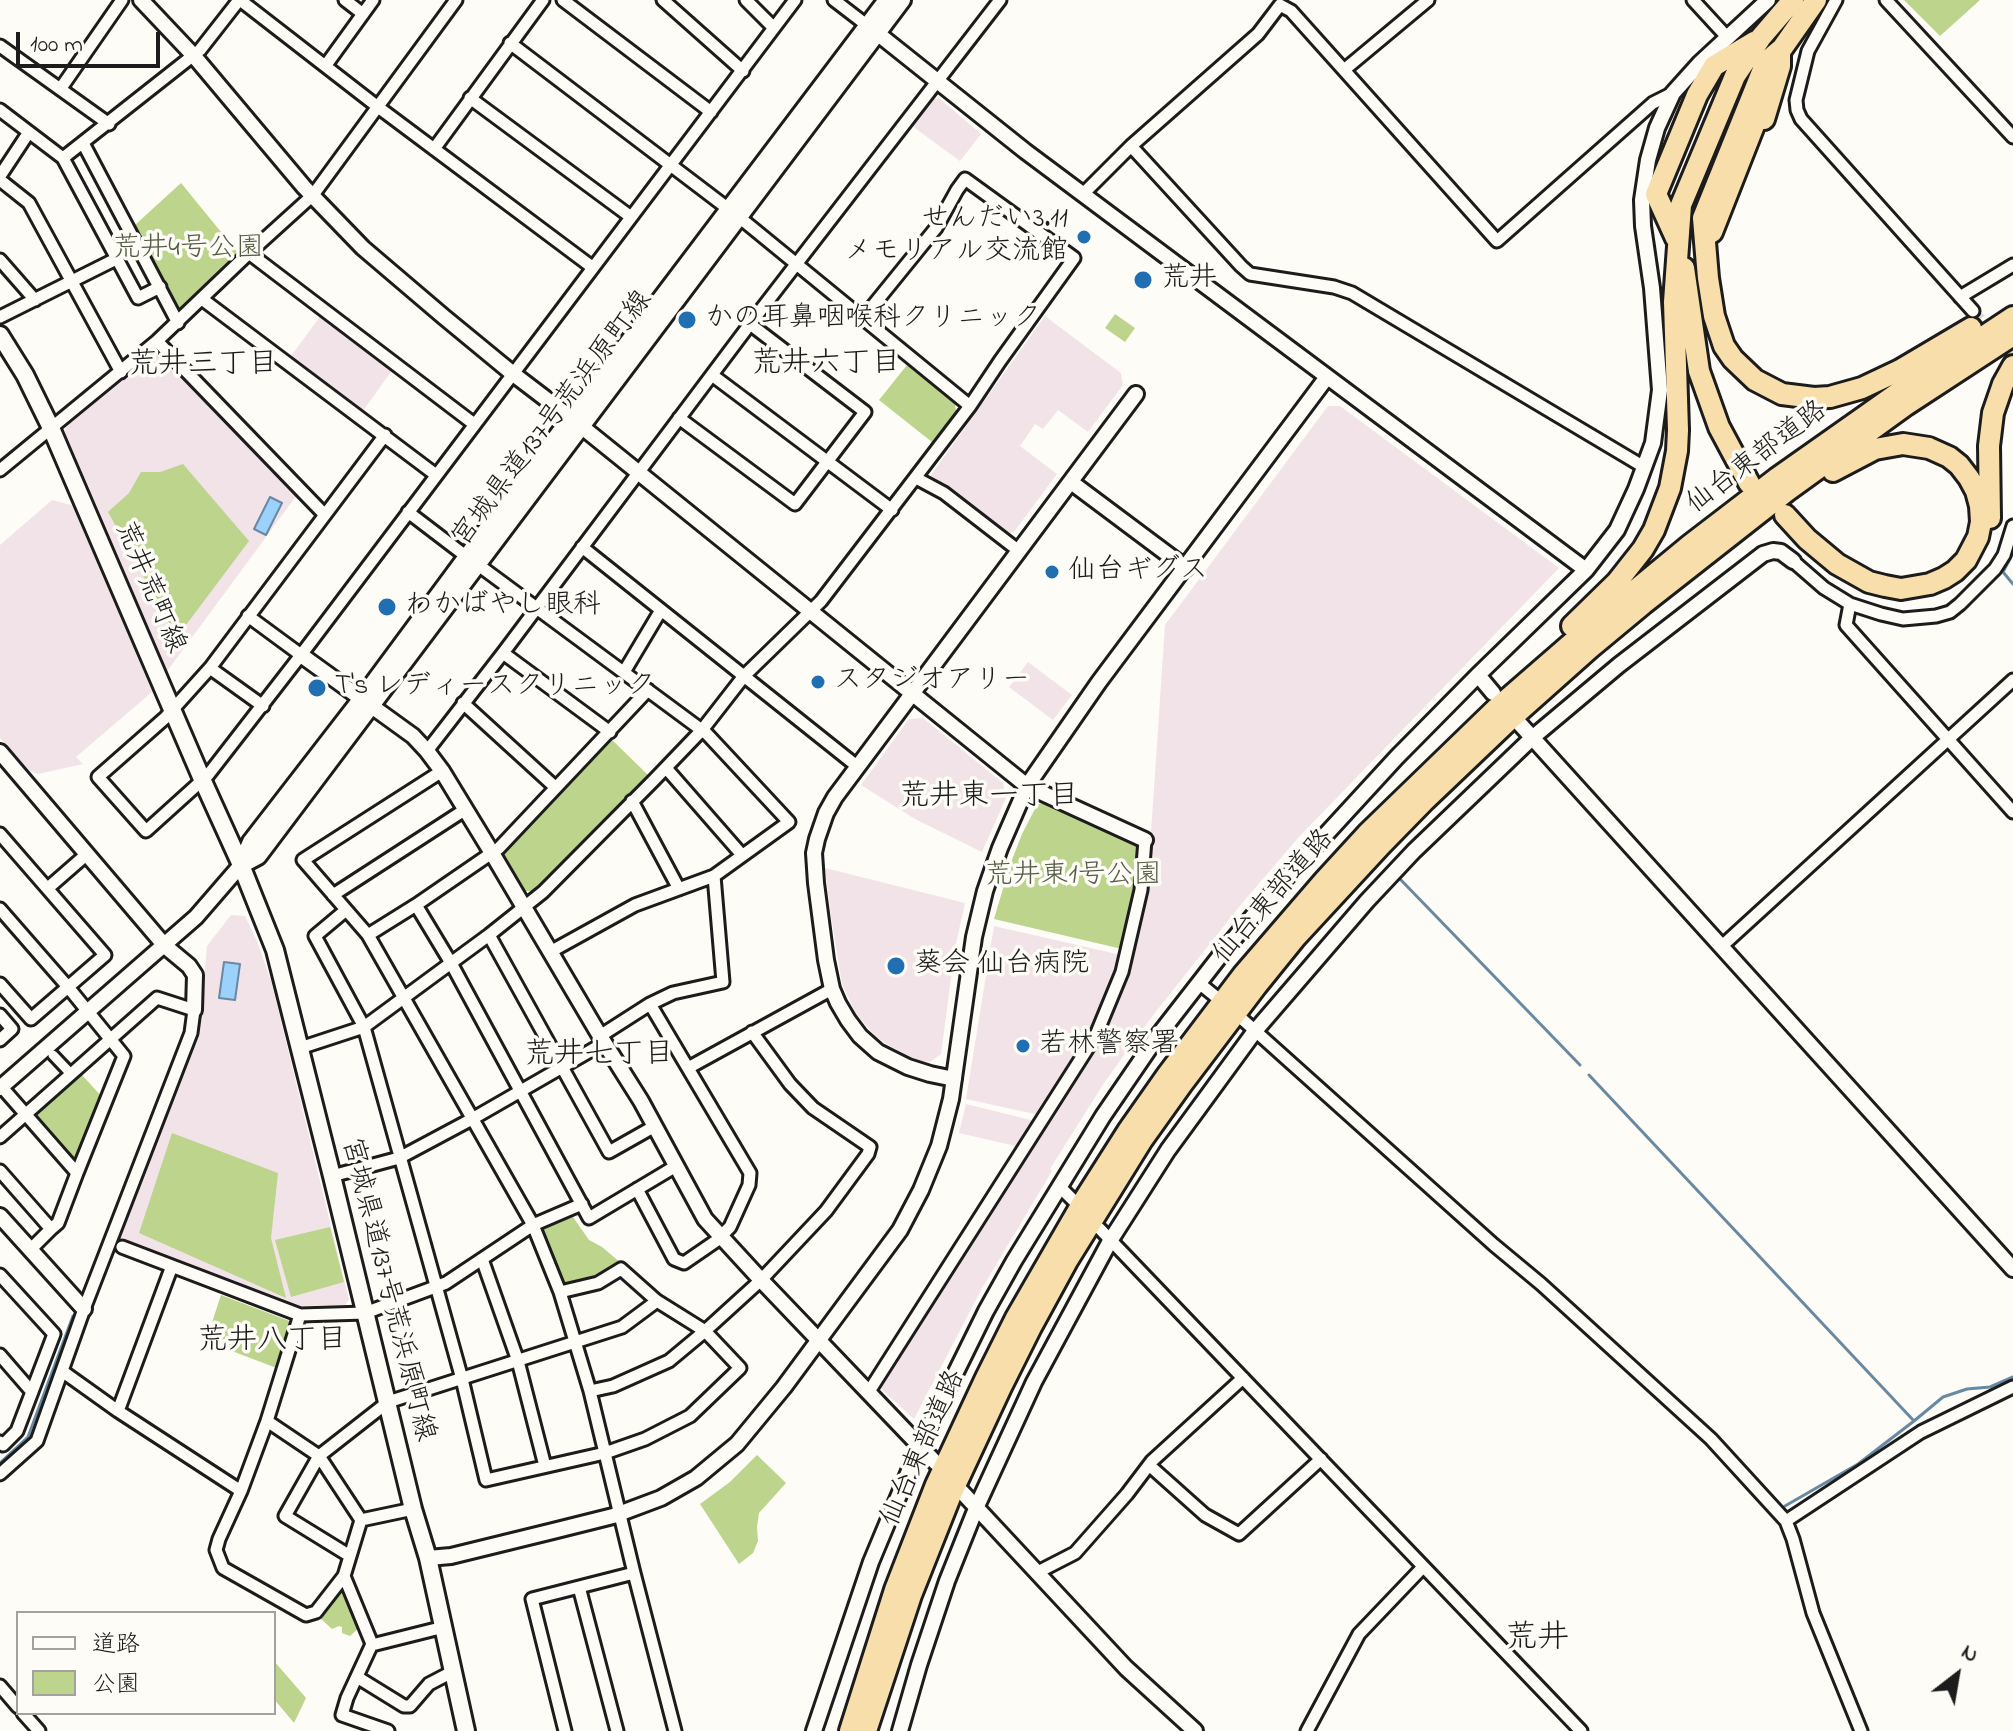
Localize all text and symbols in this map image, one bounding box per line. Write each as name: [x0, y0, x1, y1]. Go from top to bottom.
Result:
scale bar: [20, 16, 164, 66]
text: 100 m: [30, 28, 83, 63]
place label: せんだい3.11 メモリアル交流館: [844, 204, 1068, 270]
marker: せんだい3.11 メモリアル交流館: [1075, 228, 1093, 246]
park label: 荒井4号公園: [112, 233, 264, 267]
place label: 荒井: [1161, 263, 1217, 297]
marker: 荒井: [1132, 269, 1154, 291]
street label: 宮城県道137号荒浜原町線: [447, 285, 661, 555]
place label: かの耳鼻咽喉科クリニック: [705, 303, 1041, 337]
marker: かの耳鼻咽喉科クリニック: [676, 309, 698, 331]
district label: 荒井六丁目: [751, 348, 901, 384]
district label: 荒井三丁目: [128, 349, 278, 385]
street label: 仙台東部道路: [1681, 395, 1835, 523]
street label: 荒井荒町線: [105, 517, 191, 659]
place label: 仙台ギグス: [1068, 555, 1208, 589]
marker: 仙台ギグス: [1043, 563, 1061, 581]
place label: わかばやし眼科: [405, 590, 601, 624]
marker: わかばやし眼科: [376, 596, 398, 618]
place label: スタジオアリー: [834, 665, 1030, 699]
place label: T's レディースクリニック: [335, 671, 655, 705]
marker: スタジオアリー: [809, 673, 827, 691]
marker: T's レディースクリニック: [306, 677, 328, 699]
district label: 荒井東一丁目: [899, 781, 1079, 817]
street label: 仙台東部道路: [1207, 824, 1343, 972]
park label: 荒井東1号公園: [985, 860, 1161, 894]
place label: 葵会 仙台病院: [914, 949, 1089, 983]
marker: 葵会 仙台病院: [885, 955, 907, 977]
place label: 若林警察署: [1039, 1029, 1179, 1063]
marker: 若林警察署: [1014, 1037, 1032, 1055]
district label: 荒井七丁目: [524, 1039, 674, 1075]
street label: 宮城県道137号荒浜原町線: [332, 1135, 440, 1445]
district label: 荒井八丁目: [197, 1325, 347, 1361]
street label: 仙台東部道路: [875, 1365, 975, 1533]
legend: [16, 1611, 276, 1715]
district label: 荒井: [1505, 1622, 1569, 1660]
text: 道路: [92, 1628, 140, 1663]
north arrow: [1917, 1635, 1997, 1715]
text: N: [1955, 1637, 1984, 1672]
text: 公園: [92, 1668, 140, 1703]

